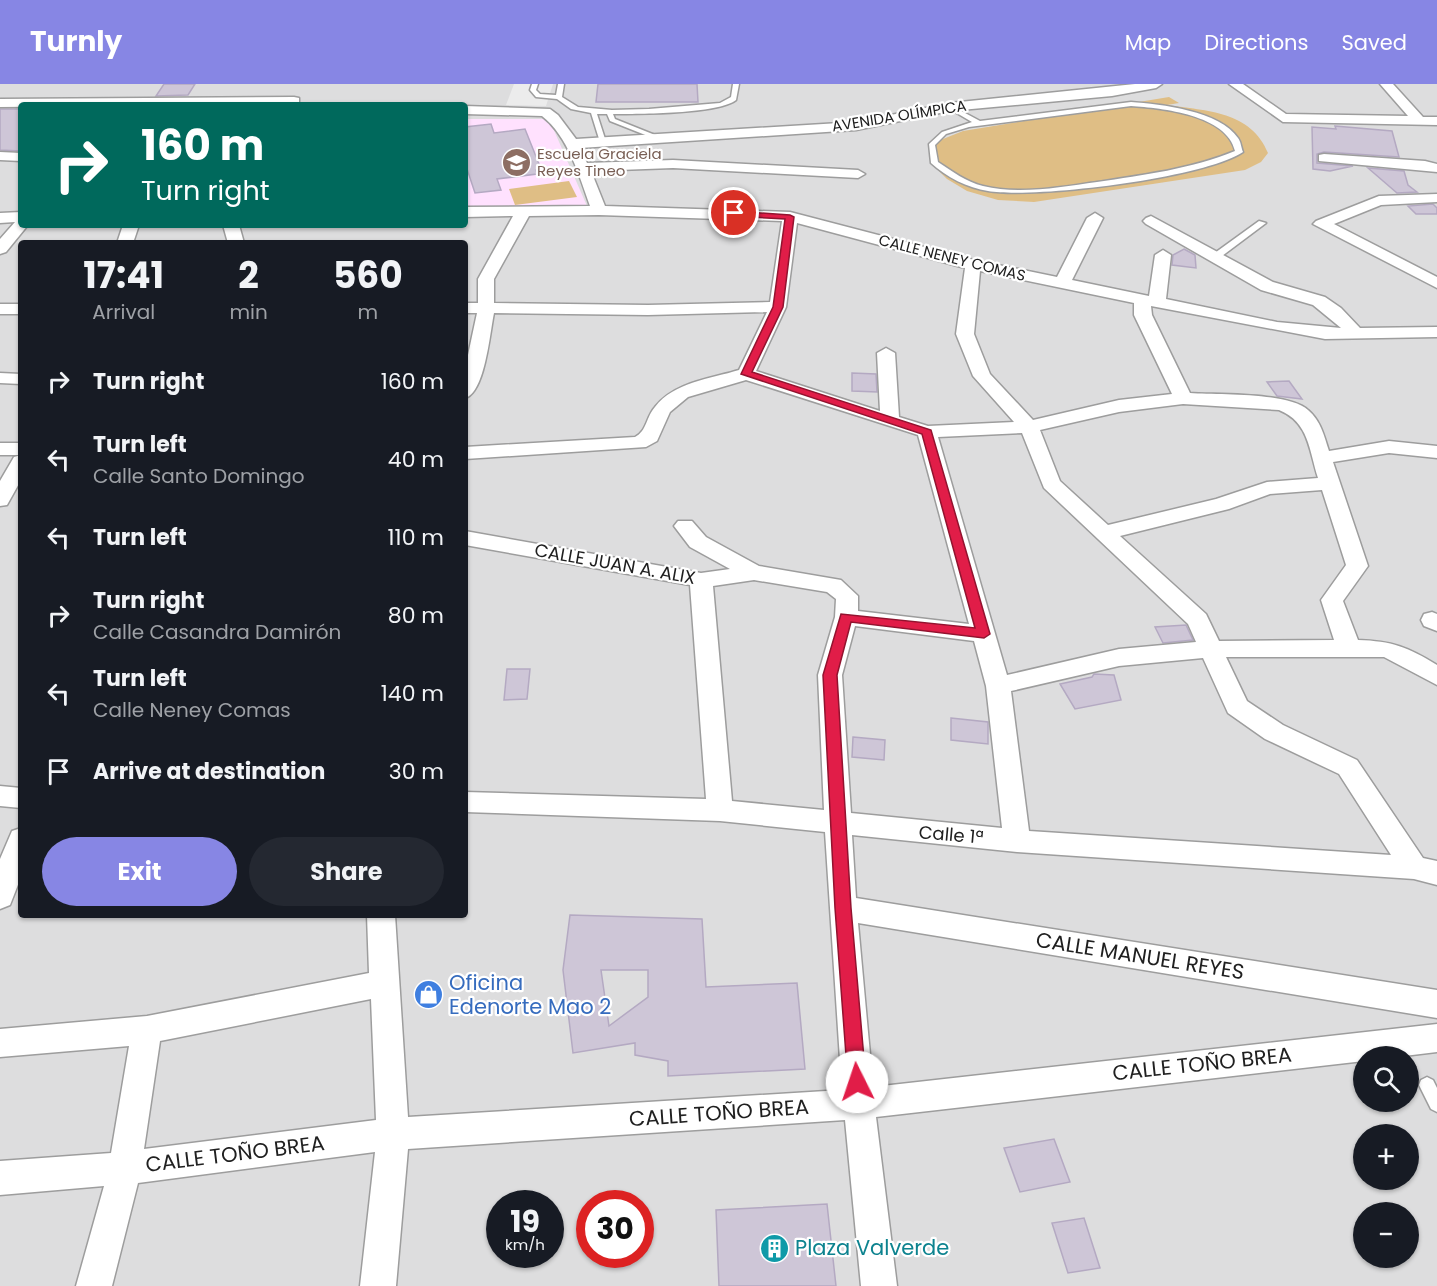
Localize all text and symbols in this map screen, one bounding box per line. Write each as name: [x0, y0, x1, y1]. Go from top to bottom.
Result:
text: Turnly: [30, 22, 122, 61]
text: Map: [1125, 28, 1171, 57]
text: Directions: [1204, 28, 1308, 57]
text: Saved: [1341, 28, 1407, 57]
street label: AVENIDA OLÍMPICA: [830, 95, 968, 137]
text: 160 m: [141, 116, 264, 175]
icon: right: [42, 126, 120, 204]
place label: Escuela Graciela Reyes Tineo: [537, 143, 662, 181]
school or university icon: Escuela Graciela Reyes Tineo: [500, 147, 532, 179]
text: Turn right: [141, 172, 270, 209]
pin: [708, 187, 759, 238]
icon: arrive: [717, 196, 750, 229]
street label: CALLE NENEY COMAS: [876, 229, 1028, 286]
text: 17:41: [83, 250, 164, 301]
text: 2: [238, 250, 259, 301]
text: 560: [333, 250, 403, 301]
text: Arrival: [92, 298, 155, 326]
text: min: [229, 298, 268, 326]
text: m: [358, 298, 378, 326]
icon: right: [42, 365, 75, 398]
text: Turn right: [93, 366, 204, 397]
text: 160 m: [381, 366, 444, 397]
text: Turn left: [93, 429, 187, 460]
icon: left: [42, 443, 75, 476]
text: 40 m: [388, 444, 444, 475]
text: Calle Santo Domingo: [93, 462, 305, 490]
icon: left: [42, 521, 75, 554]
text: Turn left: [93, 522, 187, 553]
text: 110 m: [388, 522, 444, 553]
street label: CALLE JUAN A. ALIX: [533, 537, 698, 590]
text: Turn right: [93, 585, 204, 616]
icon: right: [42, 599, 75, 632]
text: 80 m: [388, 600, 444, 631]
text: Calle Casandra Damirón: [93, 618, 341, 646]
text: Turn left: [93, 663, 187, 694]
icon: left: [42, 677, 75, 710]
text: 140 m: [381, 678, 444, 709]
text: Calle Neney Comas: [93, 696, 291, 724]
icon: arrive: [42, 755, 75, 788]
text: Arrive at destination: [93, 756, 325, 787]
text: 30 m: [389, 756, 444, 787]
street label: Calle 1ª: [918, 819, 984, 850]
button: Exit: [42, 837, 237, 906]
button: Share: [249, 837, 444, 906]
street label: CALLE MANUEL REYES: [1034, 925, 1246, 986]
place label: Oficina Edenorte Mao 2: [449, 968, 611, 1021]
shop icon: Oficina Edenorte Mao 2: [412, 979, 444, 1011]
street label: CALLE TOÑO BREA: [1111, 1040, 1293, 1087]
map controls: [1353, 1046, 1419, 1268]
button: search: [1353, 1046, 1419, 1112]
position arrow: [825, 1050, 889, 1114]
street label: CALLE TOÑO BREA: [628, 1092, 810, 1133]
button: +: [1353, 1124, 1419, 1190]
street label: CALLE TOÑO BREA: [144, 1128, 326, 1179]
speed limit sign: 30: [576, 1190, 654, 1268]
text: 19: [510, 1200, 540, 1243]
button: −: [1353, 1202, 1419, 1268]
building icon: Plaza Valverde: [758, 1232, 790, 1264]
place label: Plaza Valverde: [795, 1233, 949, 1262]
text: km/h: [505, 1234, 545, 1255]

